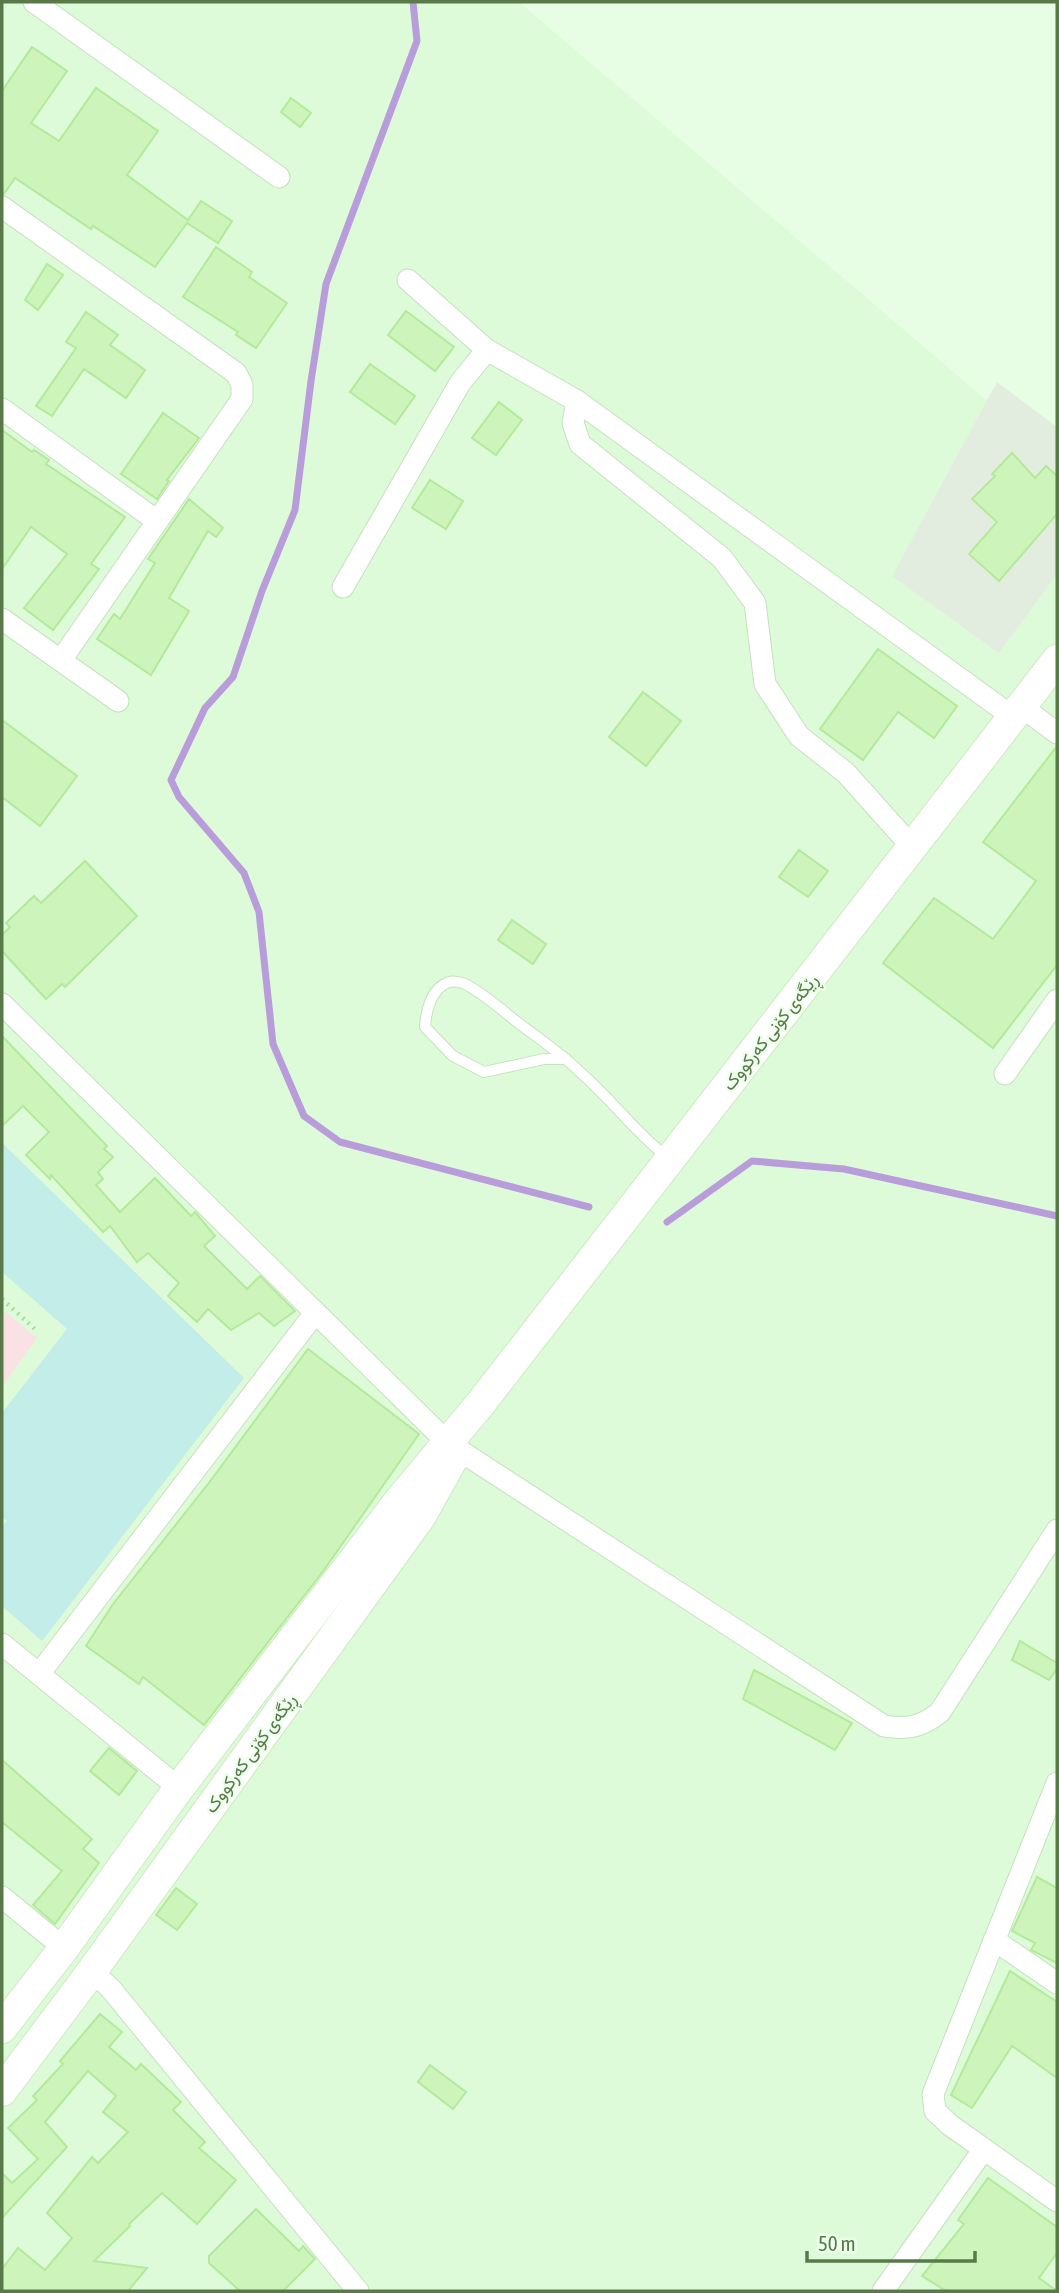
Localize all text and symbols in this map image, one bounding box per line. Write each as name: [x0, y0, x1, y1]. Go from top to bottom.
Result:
street label: ڕێگەی کۆنی کەرکووک: [718, 969, 825, 1097]
street label: ڕێگەی کۆنی کەرکووک: [200, 1689, 304, 1819]
scale bar: [807, 2220, 975, 2264]
text: 50 m: [818, 2231, 856, 2255]

